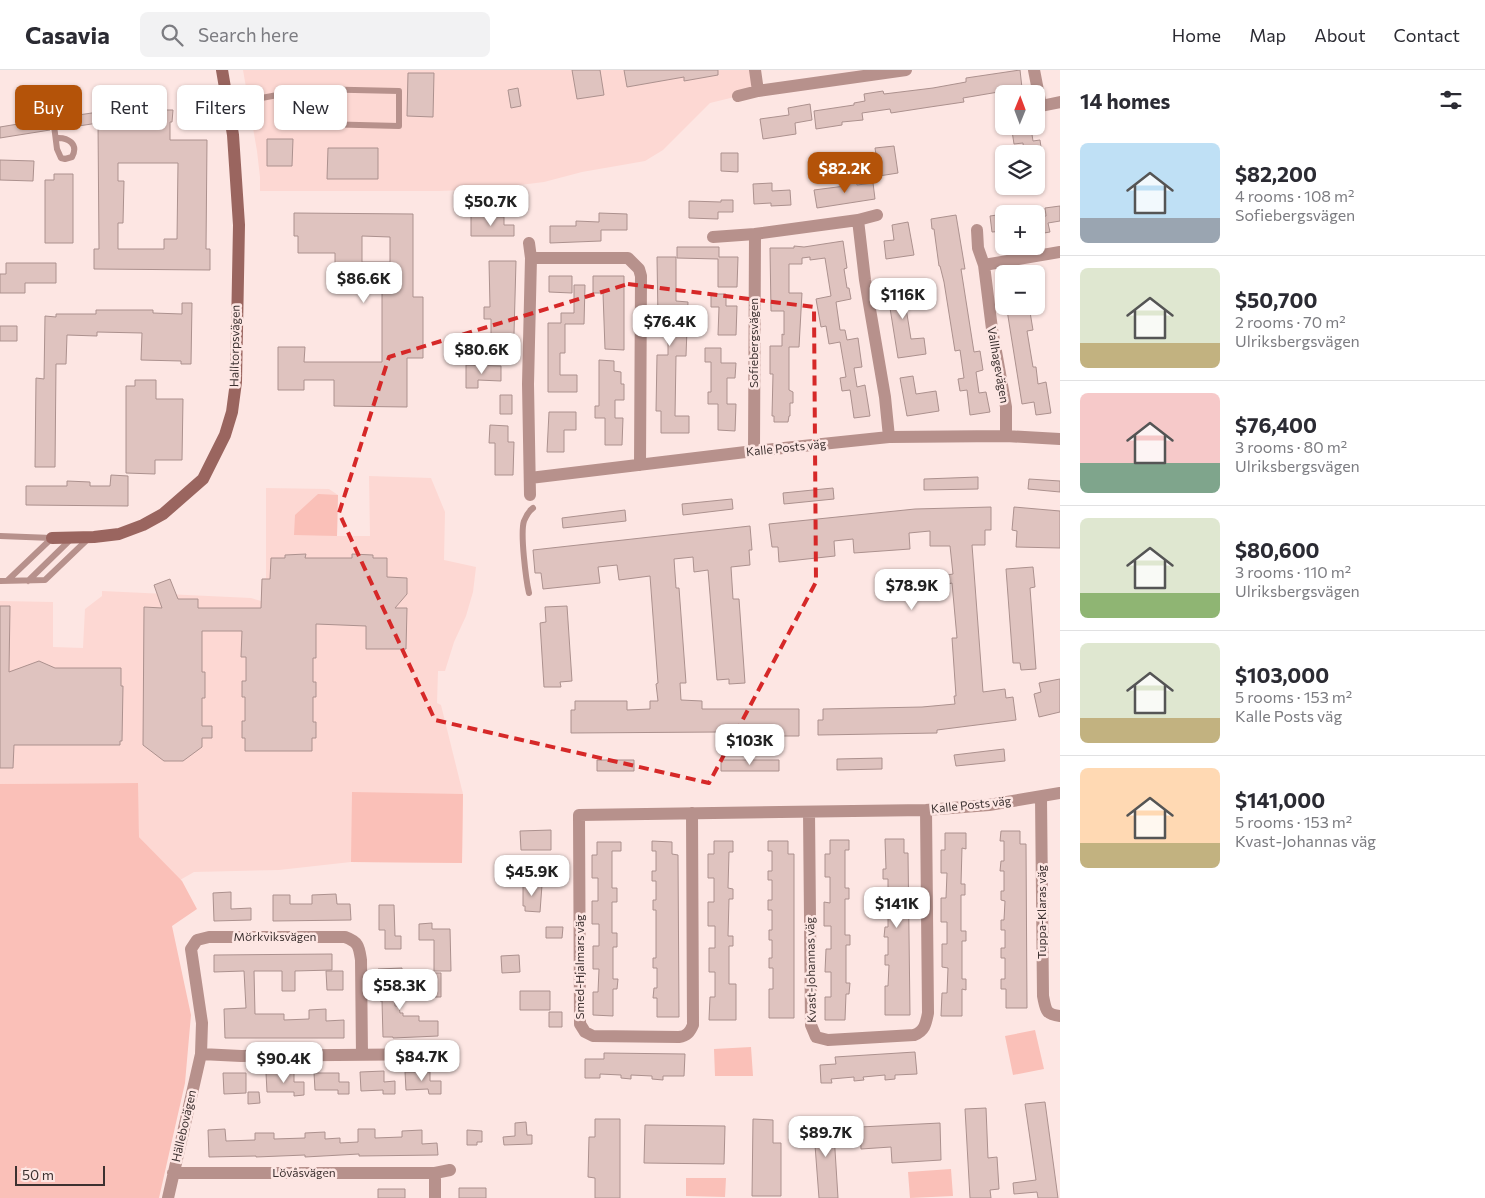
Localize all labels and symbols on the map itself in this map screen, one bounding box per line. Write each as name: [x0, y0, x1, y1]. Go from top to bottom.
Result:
north arrow: [995, 85, 1045, 135]
pin: $82.2K: [804, 152, 886, 194]
pin: $50.7K: [450, 184, 532, 227]
pin: $86.6K: [323, 262, 405, 304]
pin: $116K: [868, 278, 938, 320]
street label: Sofiebergsvägen: [746, 298, 760, 388]
pin: $76.4K: [629, 304, 711, 347]
street label: Halltorpsvägen: [226, 305, 242, 387]
street label: Vallhagevägen: [985, 325, 1013, 404]
pin: $80.6K: [441, 332, 523, 375]
street label: Kalle Posts väg: [745, 436, 827, 458]
pin: $78.9K: [871, 568, 953, 611]
pin: $103K: [715, 724, 785, 766]
street label: Kalle Posts väg: [930, 793, 1012, 815]
pin: $45.9K: [491, 854, 573, 897]
street label: Tuppa-Klaras väg: [1034, 865, 1048, 959]
pin: $141K: [862, 886, 932, 929]
street label: Smed-Hjalmars väg: [572, 914, 586, 1020]
street label: Kvast-Johannas väg: [802, 917, 819, 1023]
street label: Mörkviksvägen: [234, 929, 316, 943]
pin: $58.3K: [359, 968, 441, 1011]
pin: $84.7K: [381, 1040, 463, 1082]
pin: $90.4K: [243, 1042, 325, 1084]
street label: Hällebovägen: [168, 1088, 198, 1163]
pin: $89.7K: [785, 1116, 867, 1158]
scale bar: [15, 1163, 105, 1186]
street label: Lövåsvägen: [272, 1165, 336, 1179]

